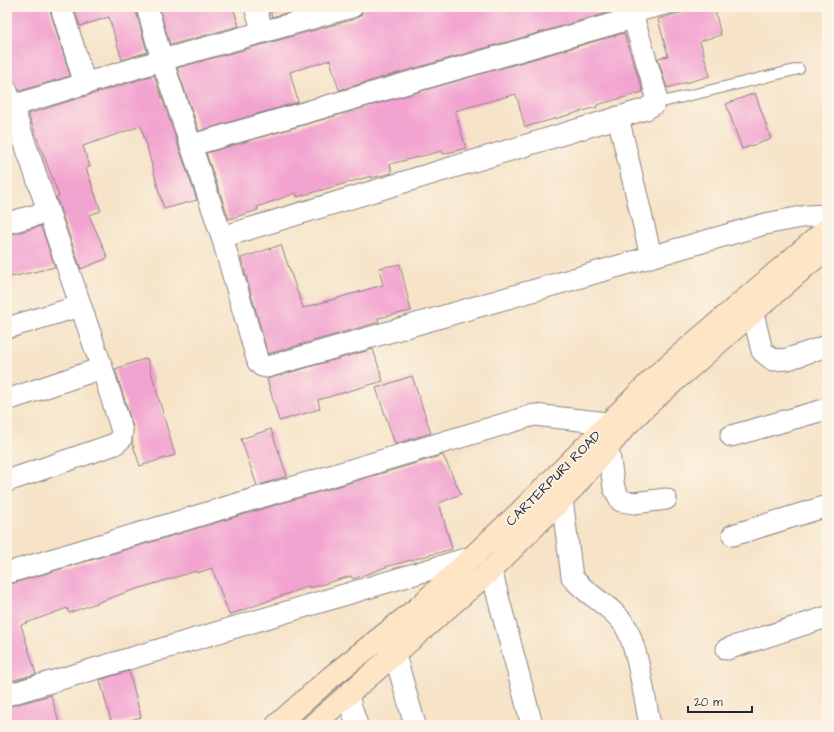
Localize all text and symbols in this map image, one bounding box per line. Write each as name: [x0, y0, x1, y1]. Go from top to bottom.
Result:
street label: CARTERPURI ROAD: [501, 426, 606, 531]
scale bar: [688, 688, 752, 714]
text: 20 m: [694, 694, 723, 711]

